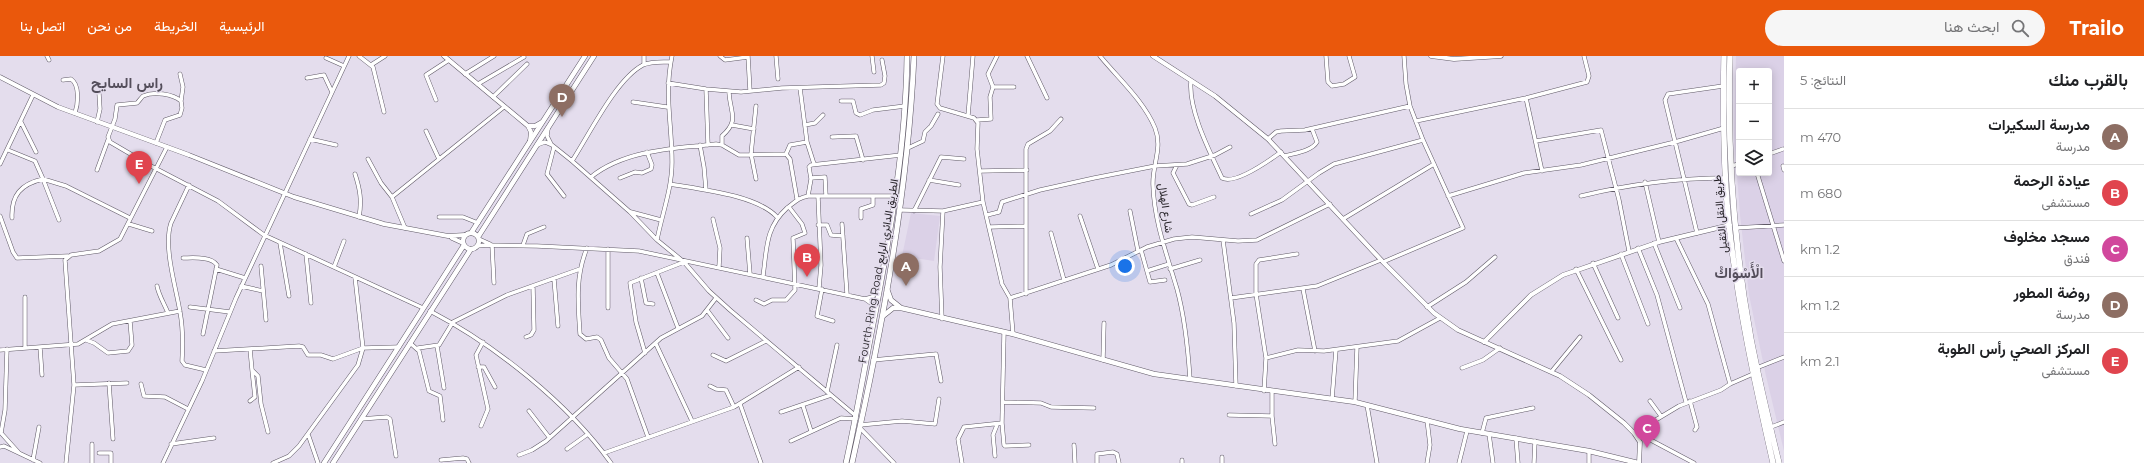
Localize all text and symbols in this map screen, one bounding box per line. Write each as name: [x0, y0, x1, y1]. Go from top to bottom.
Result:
search box: [1765, 10, 2045, 46]
text: اتصل بنا: [20, 17, 65, 35]
text: من نحن: [87, 17, 132, 35]
text: الخريطة: [154, 17, 197, 35]
text: الرئيسية: [219, 17, 265, 35]
text: ابحث هنا: [1944, 17, 1999, 36]
icon: search: [2009, 17, 2031, 39]
text: Trailo: [2069, 17, 2124, 40]
map controls: [1736, 68, 1772, 176]
button: +: [1736, 68, 1772, 104]
text: بالقرب منك: [2049, 70, 2128, 90]
text: النتائج: 5: [1800, 72, 1846, 88]
district label: راس السايح: [91, 73, 163, 93]
pin: D: [549, 84, 575, 117]
button: −: [1736, 104, 1772, 140]
text: مدرسة السكيرات: [1988, 115, 2090, 134]
text: 470 m: [1800, 129, 1841, 145]
text: A: [2110, 129, 2120, 145]
text: مدرسة: [2056, 138, 2090, 154]
button: layers: [1736, 140, 1772, 176]
pin: E: [126, 151, 152, 184]
text: عيادة الرحمة: [2014, 171, 2090, 190]
street label: طريق النقل الثقيل: [1710, 174, 1730, 254]
street label: Fourth Ring Road الطريق الدائري الرابع: [855, 178, 904, 365]
street label: شارع الهلال: [1155, 182, 1176, 234]
text: 680 m: [1800, 185, 1842, 201]
text: B: [2110, 185, 2120, 201]
text: مستشفى: [2042, 194, 2090, 210]
text: مسجد مخلوف: [2003, 227, 2090, 246]
text: 1.2 km: [1800, 241, 1840, 257]
text: C: [2110, 241, 2120, 257]
pin: B: [794, 244, 820, 277]
text: فندق: [2064, 250, 2090, 266]
pin: A: [893, 253, 919, 286]
your location: [1115, 256, 1135, 276]
district label: الْأَسْوَاكْ: [1715, 261, 1763, 282]
text: روضة المطور: [2014, 283, 2090, 302]
text: 1.2 km: [1800, 297, 1840, 313]
text: D: [2110, 297, 2120, 313]
text: مدرسة: [2056, 306, 2090, 322]
text: المركز الصحي رأس الطوبة: [1937, 339, 2090, 358]
text: 2.1 km: [1800, 353, 1840, 369]
text: E: [2111, 353, 2119, 369]
text: مستشفى: [2042, 362, 2090, 378]
pin: C: [1634, 415, 1660, 448]

